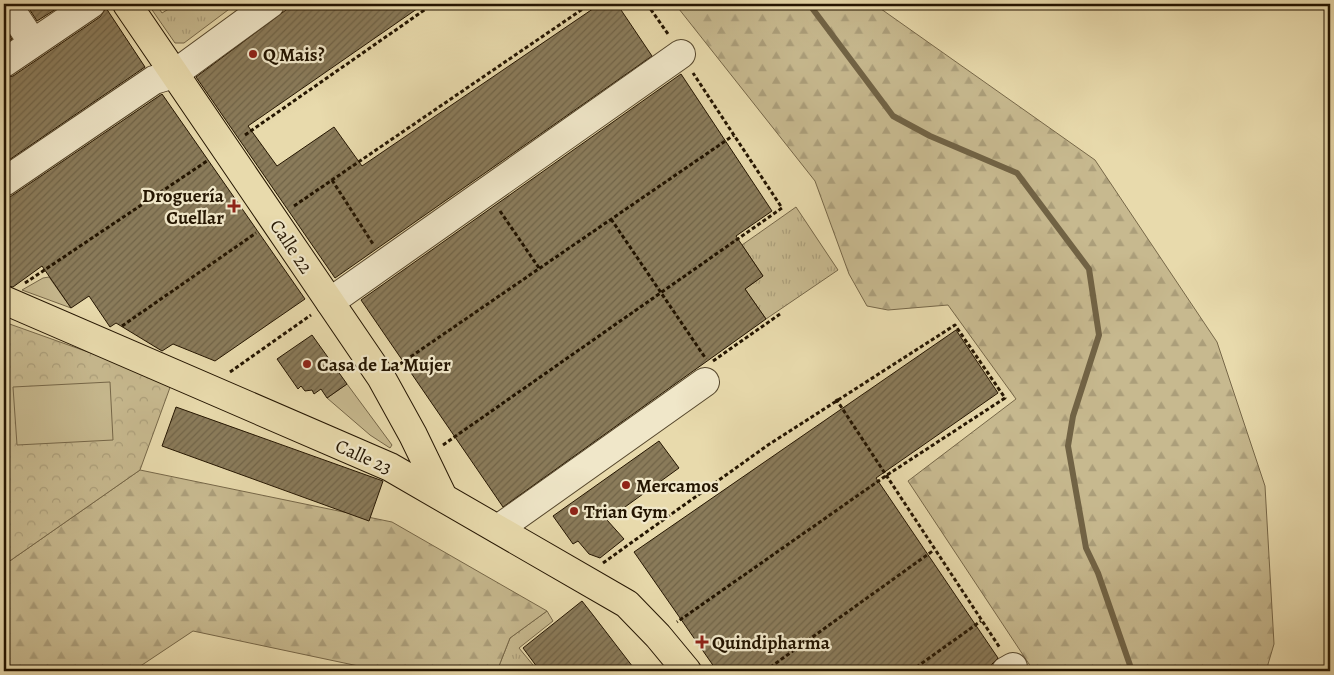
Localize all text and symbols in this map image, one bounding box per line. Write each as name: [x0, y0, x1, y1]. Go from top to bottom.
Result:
place label: Q Mais?: [263, 42, 325, 68]
marker: Q Mais?: [247, 48, 259, 60]
place label: Droguería Cuellar: [142, 183, 225, 231]
marker: Droguería Cuellar: [228, 200, 240, 212]
street label: Calle 22: [264, 214, 319, 279]
place label: Casa de La Mujer: [317, 352, 451, 378]
marker: Casa de La Mujer: [301, 358, 313, 370]
street label: Calle 23: [331, 433, 396, 481]
place label: Mercamos: [636, 473, 719, 499]
marker: Mercamos: [620, 479, 632, 491]
place label: Trian Gym: [584, 499, 668, 525]
marker: Trian Gym: [568, 505, 580, 517]
place label: Quindipharma: [712, 630, 831, 656]
marker: Quindipharma: [696, 636, 708, 648]

